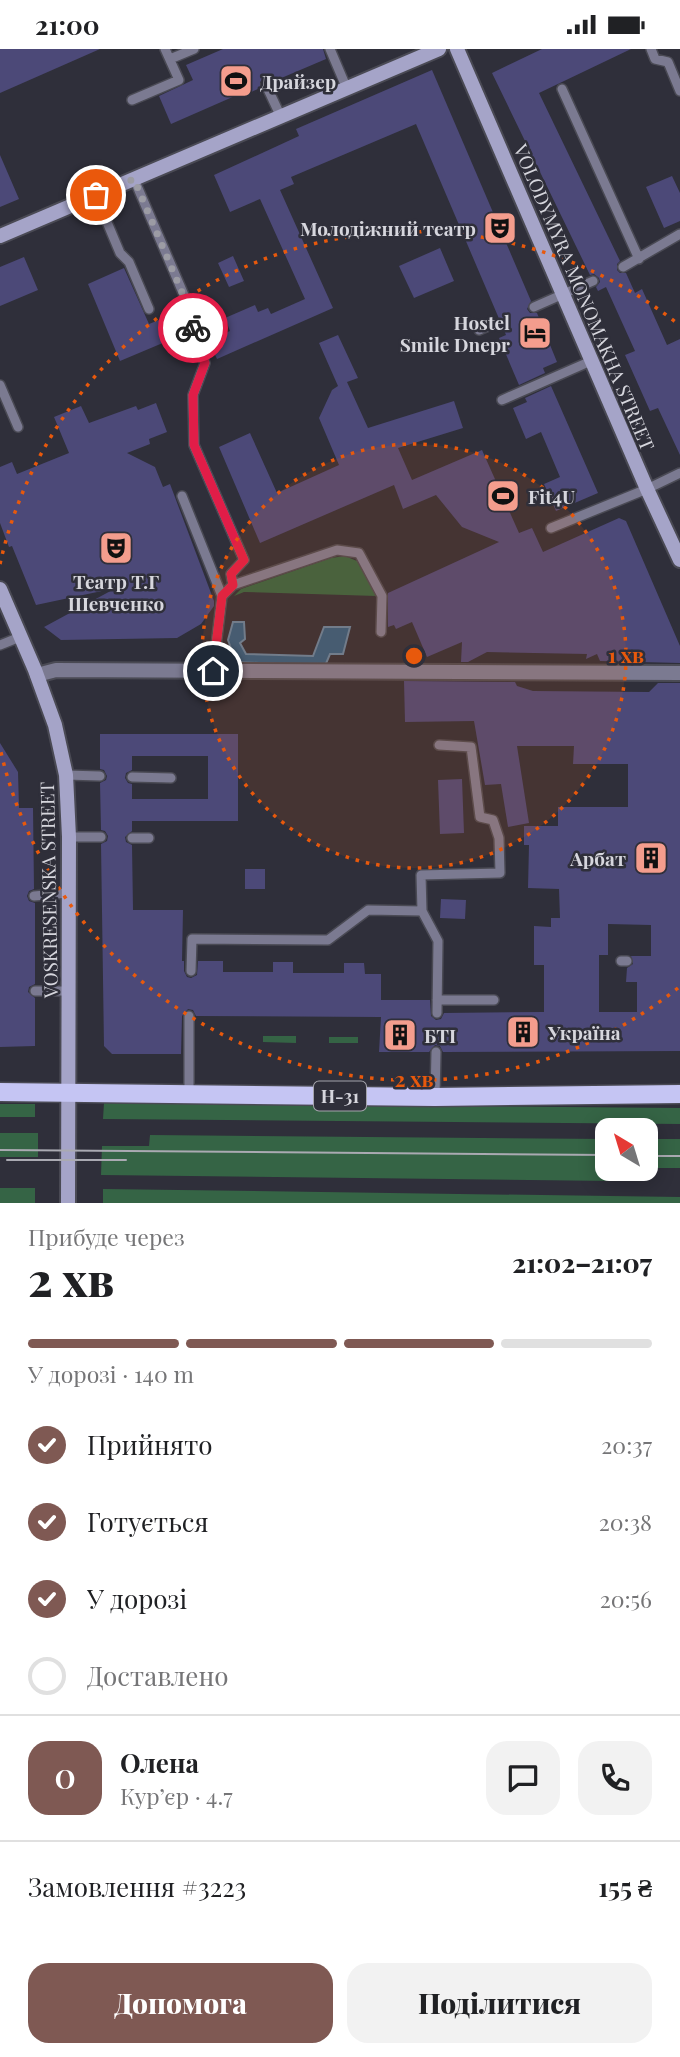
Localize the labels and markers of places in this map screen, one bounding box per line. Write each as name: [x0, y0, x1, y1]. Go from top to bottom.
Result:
sports icon: Драйзер: [217, 62, 255, 100]
place label: Драйзер: [260, 68, 336, 94]
pin: [66, 165, 126, 225]
theatre icon: Молодіжний театр: [481, 209, 519, 247]
place label: Молодіжний театр: [300, 215, 476, 241]
place label: Hostel Smile Dnepr: [400, 309, 510, 357]
hotel icon: Hostel Smile Dnepr: [516, 314, 554, 352]
sports icon: Fit4U: [484, 477, 522, 515]
place label: Fit4U: [528, 483, 575, 509]
theatre icon: Театр Т.Г Шевченко: [97, 529, 135, 567]
place label: Театр Т.Г Шевченко: [68, 568, 164, 616]
pin: [183, 641, 243, 701]
centre of rings: [402, 644, 426, 668]
building icon: Арбат: [632, 839, 670, 877]
place label: Арбат: [569, 845, 626, 871]
building icon: Україна: [504, 1013, 542, 1051]
building icon: БТІ: [381, 1016, 419, 1054]
place label: Україна: [547, 1019, 621, 1045]
place label: БТІ: [424, 1022, 456, 1048]

